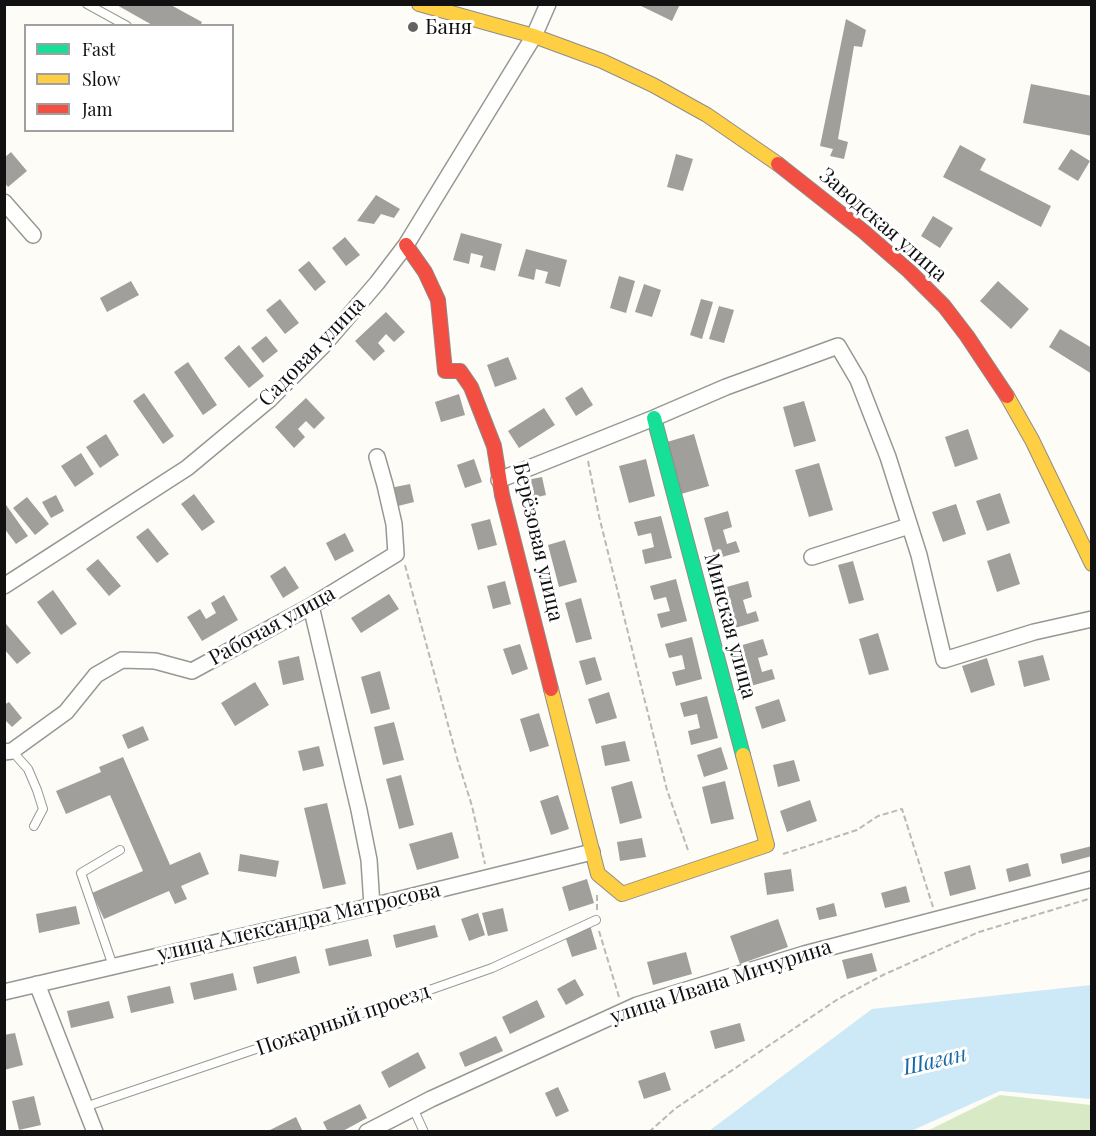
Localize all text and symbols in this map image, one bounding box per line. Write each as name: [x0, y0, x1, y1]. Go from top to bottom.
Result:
place label: Баня: [425, 14, 472, 40]
marker: Баня: [406, 20, 420, 34]
legend: [24, 24, 234, 132]
text: Fast: [82, 37, 115, 61]
text: Slow: [82, 67, 120, 91]
text: Jam: [82, 97, 112, 121]
street label: Заводская улица: [814, 163, 952, 287]
street label: Садовая улица: [253, 292, 371, 412]
street label: Берёзовая улица: [507, 460, 569, 624]
street label: Минская улица: [698, 550, 762, 702]
street label: Рабочая улица: [204, 581, 340, 671]
street label: улица Александра Матросова: [155, 877, 443, 967]
street label: улица Ивана Мичурина: [607, 934, 835, 1030]
street label: Пожарный проезд: [253, 979, 433, 1061]
water label: Шаған: [901, 1041, 969, 1081]

